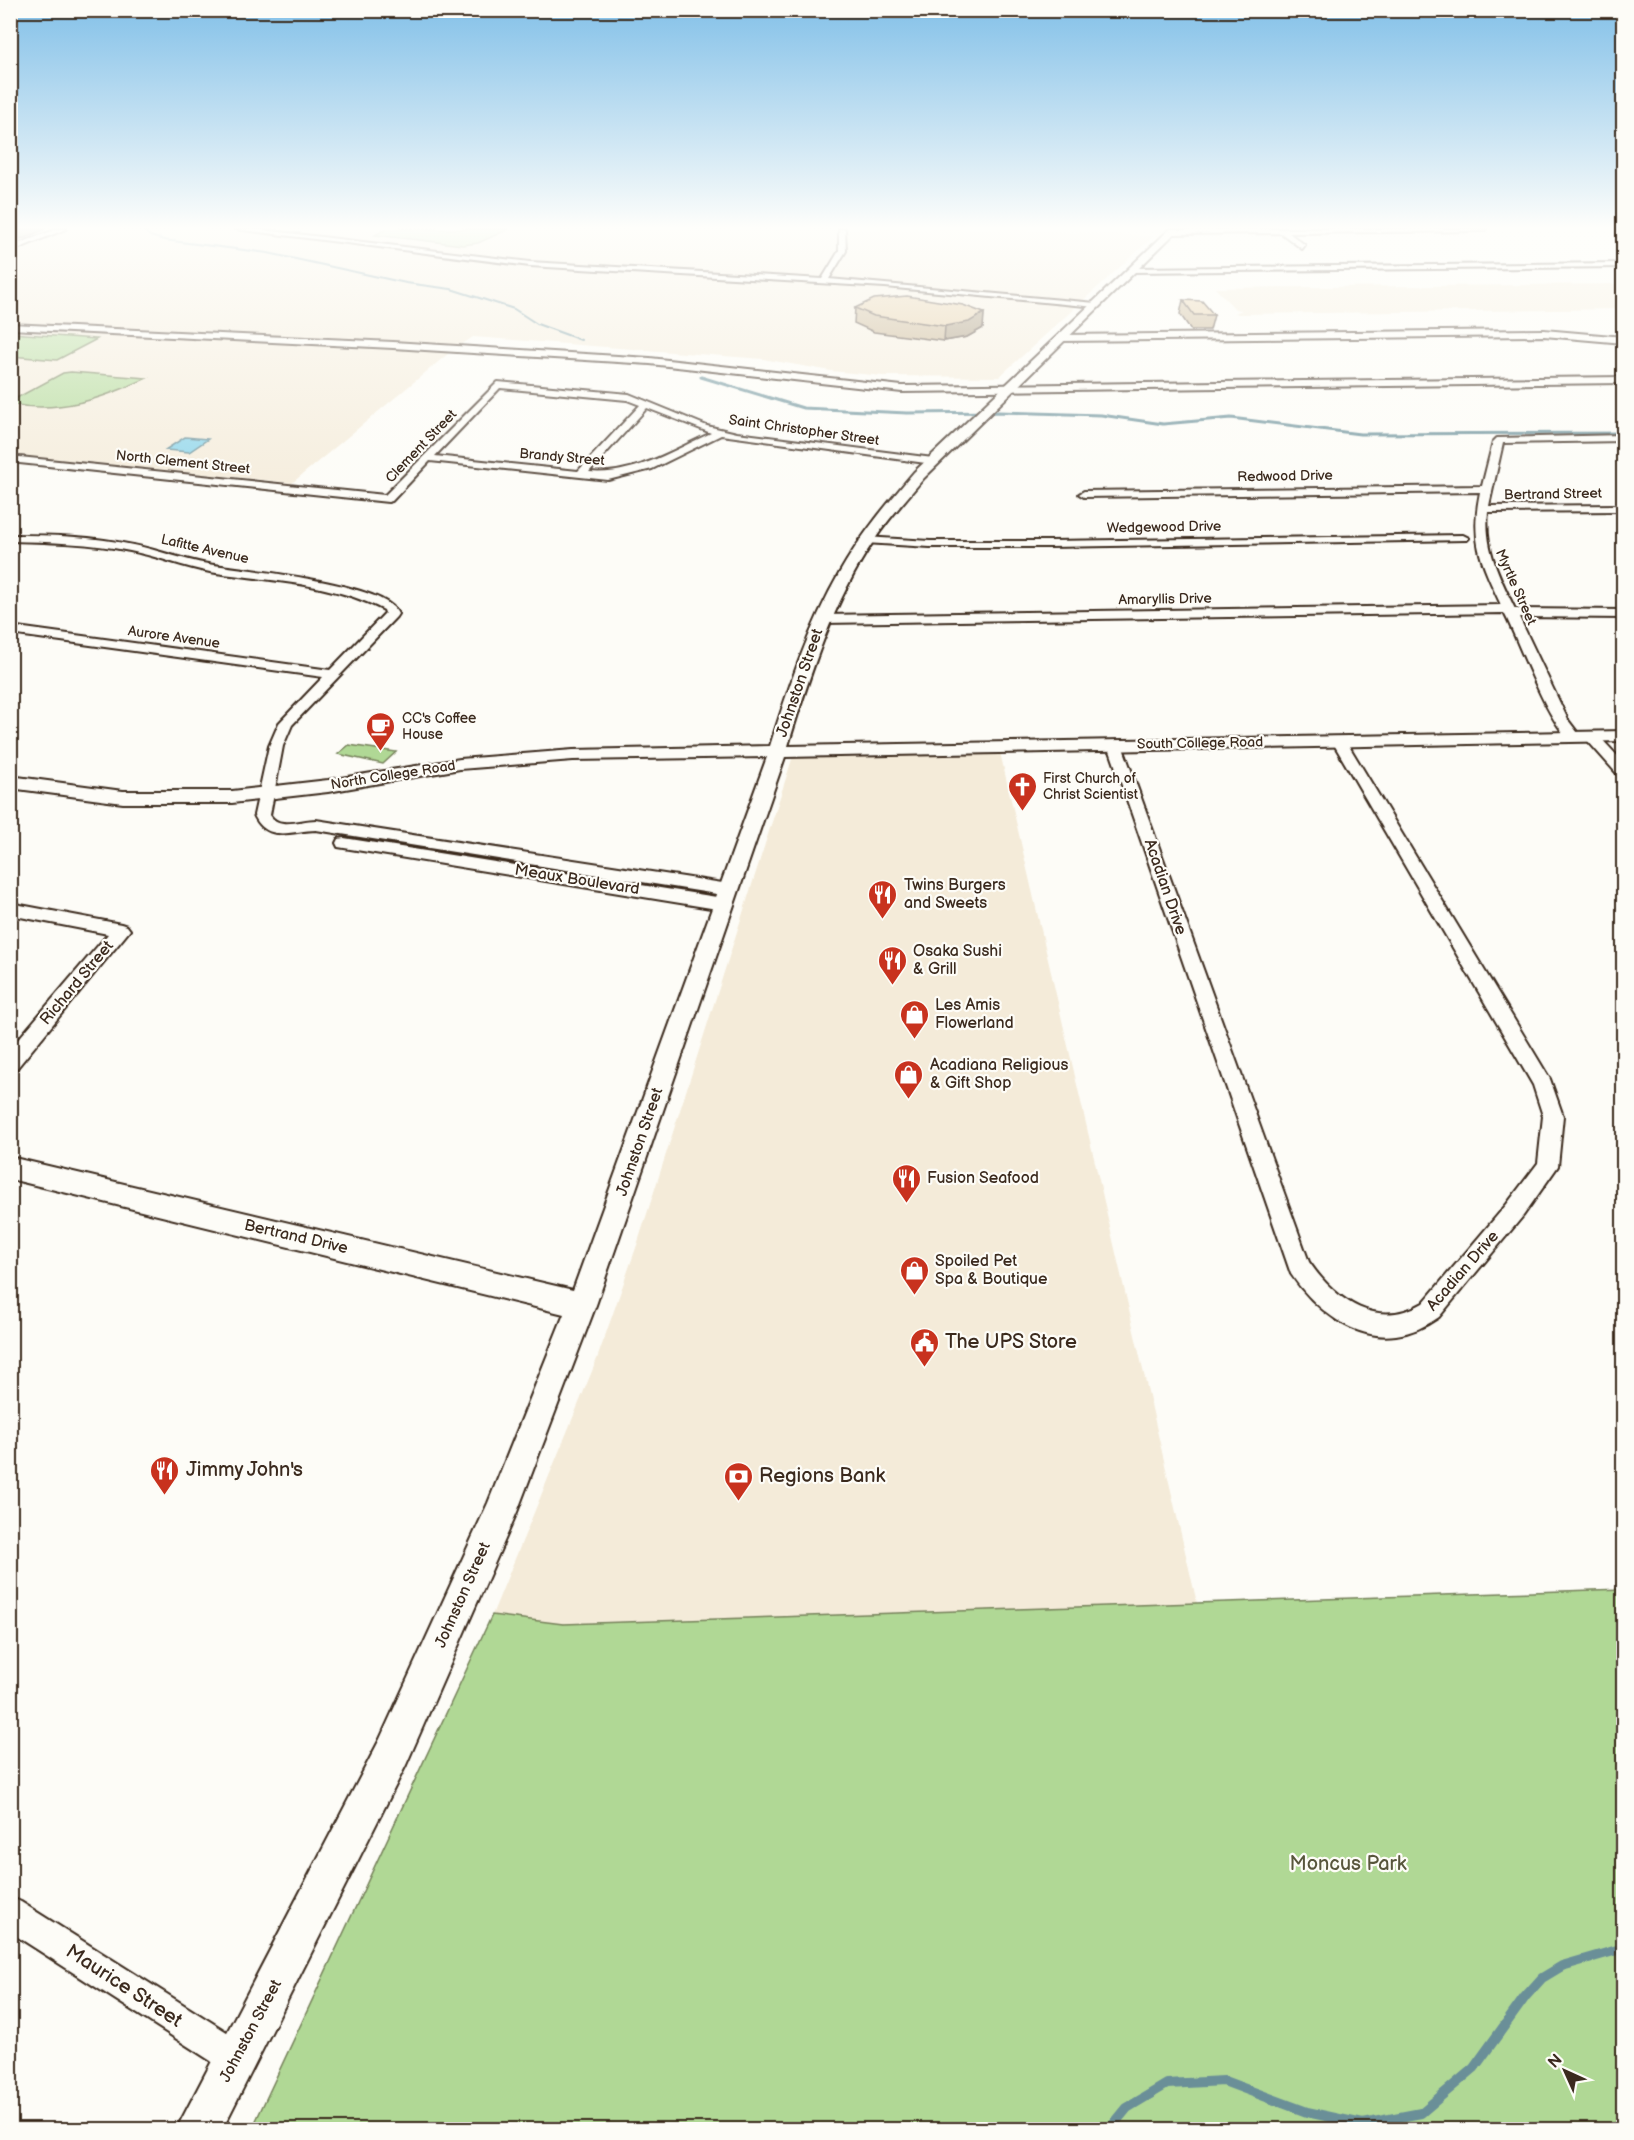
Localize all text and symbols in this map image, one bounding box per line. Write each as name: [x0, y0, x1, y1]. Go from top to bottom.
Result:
street label: Clement Street: [382, 405, 461, 486]
street label: Saint Christopher Street: [728, 411, 881, 449]
street label: Brandy Street: [519, 445, 606, 469]
street label: North Clement Street: [115, 447, 252, 478]
street label: Redwood Drive: [1237, 467, 1333, 485]
street label: Bertrand Street: [1504, 485, 1603, 503]
street label: Wedgewood Drive: [1107, 518, 1221, 536]
street label: Lafitte Avenue: [159, 531, 251, 567]
street label: Myrtle Street: [1492, 546, 1541, 628]
street label: Amaryllis Drive: [1118, 590, 1212, 608]
street label: Aurore Avenue: [127, 622, 221, 652]
street label: Johnston Street: [773, 626, 827, 740]
cafe icon: CC's Coffee House: [365, 710, 397, 752]
place label: CC's Coffee House: [402, 710, 476, 743]
street label: South College Road: [1137, 733, 1263, 753]
street label: North College Road: [329, 757, 457, 793]
church icon: First Church of Christ Scientist: [1006, 770, 1038, 812]
place label: First Church of Christ Scientist: [1043, 770, 1139, 803]
street label: Acadian Drive: [1140, 837, 1190, 938]
street label: Meaux Boulevard: [513, 861, 641, 899]
place label: Twins Burgers and Sweets: [904, 876, 1006, 913]
restaurant icon: Twins Burgers and Sweets: [867, 878, 899, 920]
street label: Richard Street: [36, 937, 118, 1029]
place label: Osaka Sushi & Grill: [913, 942, 1002, 979]
restaurant icon: Osaka Sushi & Grill: [876, 944, 908, 986]
place label: Les Amis Flowerland: [935, 996, 1014, 1033]
shop icon: Les Amis Flowerland: [898, 998, 930, 1040]
place label: Acadiana Religious & Gift Shop: [930, 1056, 1068, 1093]
shop icon: Acadiana Religious & Gift Shop: [893, 1058, 925, 1100]
street label: Johnston Street: [613, 1085, 667, 1199]
restaurant icon: Fusion Seafood: [890, 1162, 922, 1204]
place label: Fusion Seafood: [927, 1169, 1039, 1188]
street label: Bertrand Drive: [242, 1216, 350, 1258]
street label: Acadian Drive: [1423, 1227, 1503, 1315]
place label: Spoiled Pet Spa & Boutique: [935, 1252, 1048, 1289]
shop icon: Spoiled Pet Spa & Boutique: [898, 1254, 930, 1296]
public building icon: The UPS Store: [908, 1326, 940, 1368]
place label: The UPS Store: [945, 1330, 1077, 1354]
restaurant icon: Jimmy John's: [149, 1454, 181, 1496]
place label: Jimmy John's: [186, 1458, 303, 1482]
bank icon: Regions Bank: [722, 1460, 754, 1502]
place label: Regions Bank: [759, 1464, 886, 1488]
street label: Johnston Street: [431, 1539, 495, 1651]
park label: Moncus Park: [1289, 1852, 1407, 1876]
street label: Maurice Street: [61, 1939, 187, 2033]
street label: Johnston Street: [216, 1976, 286, 2086]
north arrow: [1535, 2041, 1595, 2101]
text: N: [1544, 2050, 1566, 2072]

